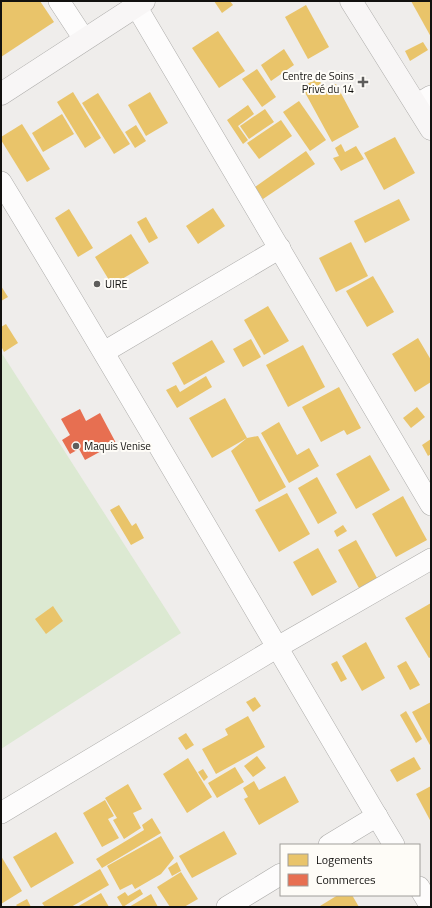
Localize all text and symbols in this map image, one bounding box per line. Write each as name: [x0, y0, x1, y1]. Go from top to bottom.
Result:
place label: Centre de Soins Privé du 14: [282, 68, 354, 97]
marker: Centre de Soins Privé du 14: [357, 76, 369, 88]
place label: UIRE: [105, 276, 128, 292]
marker: UIRE: [92, 279, 102, 289]
place label: Maquis Venise: [84, 438, 151, 454]
marker: Maquis Venise: [71, 441, 81, 451]
legend: [280, 844, 420, 896]
text: Logements: [316, 850, 373, 869]
text: Commerces: [316, 870, 376, 889]

